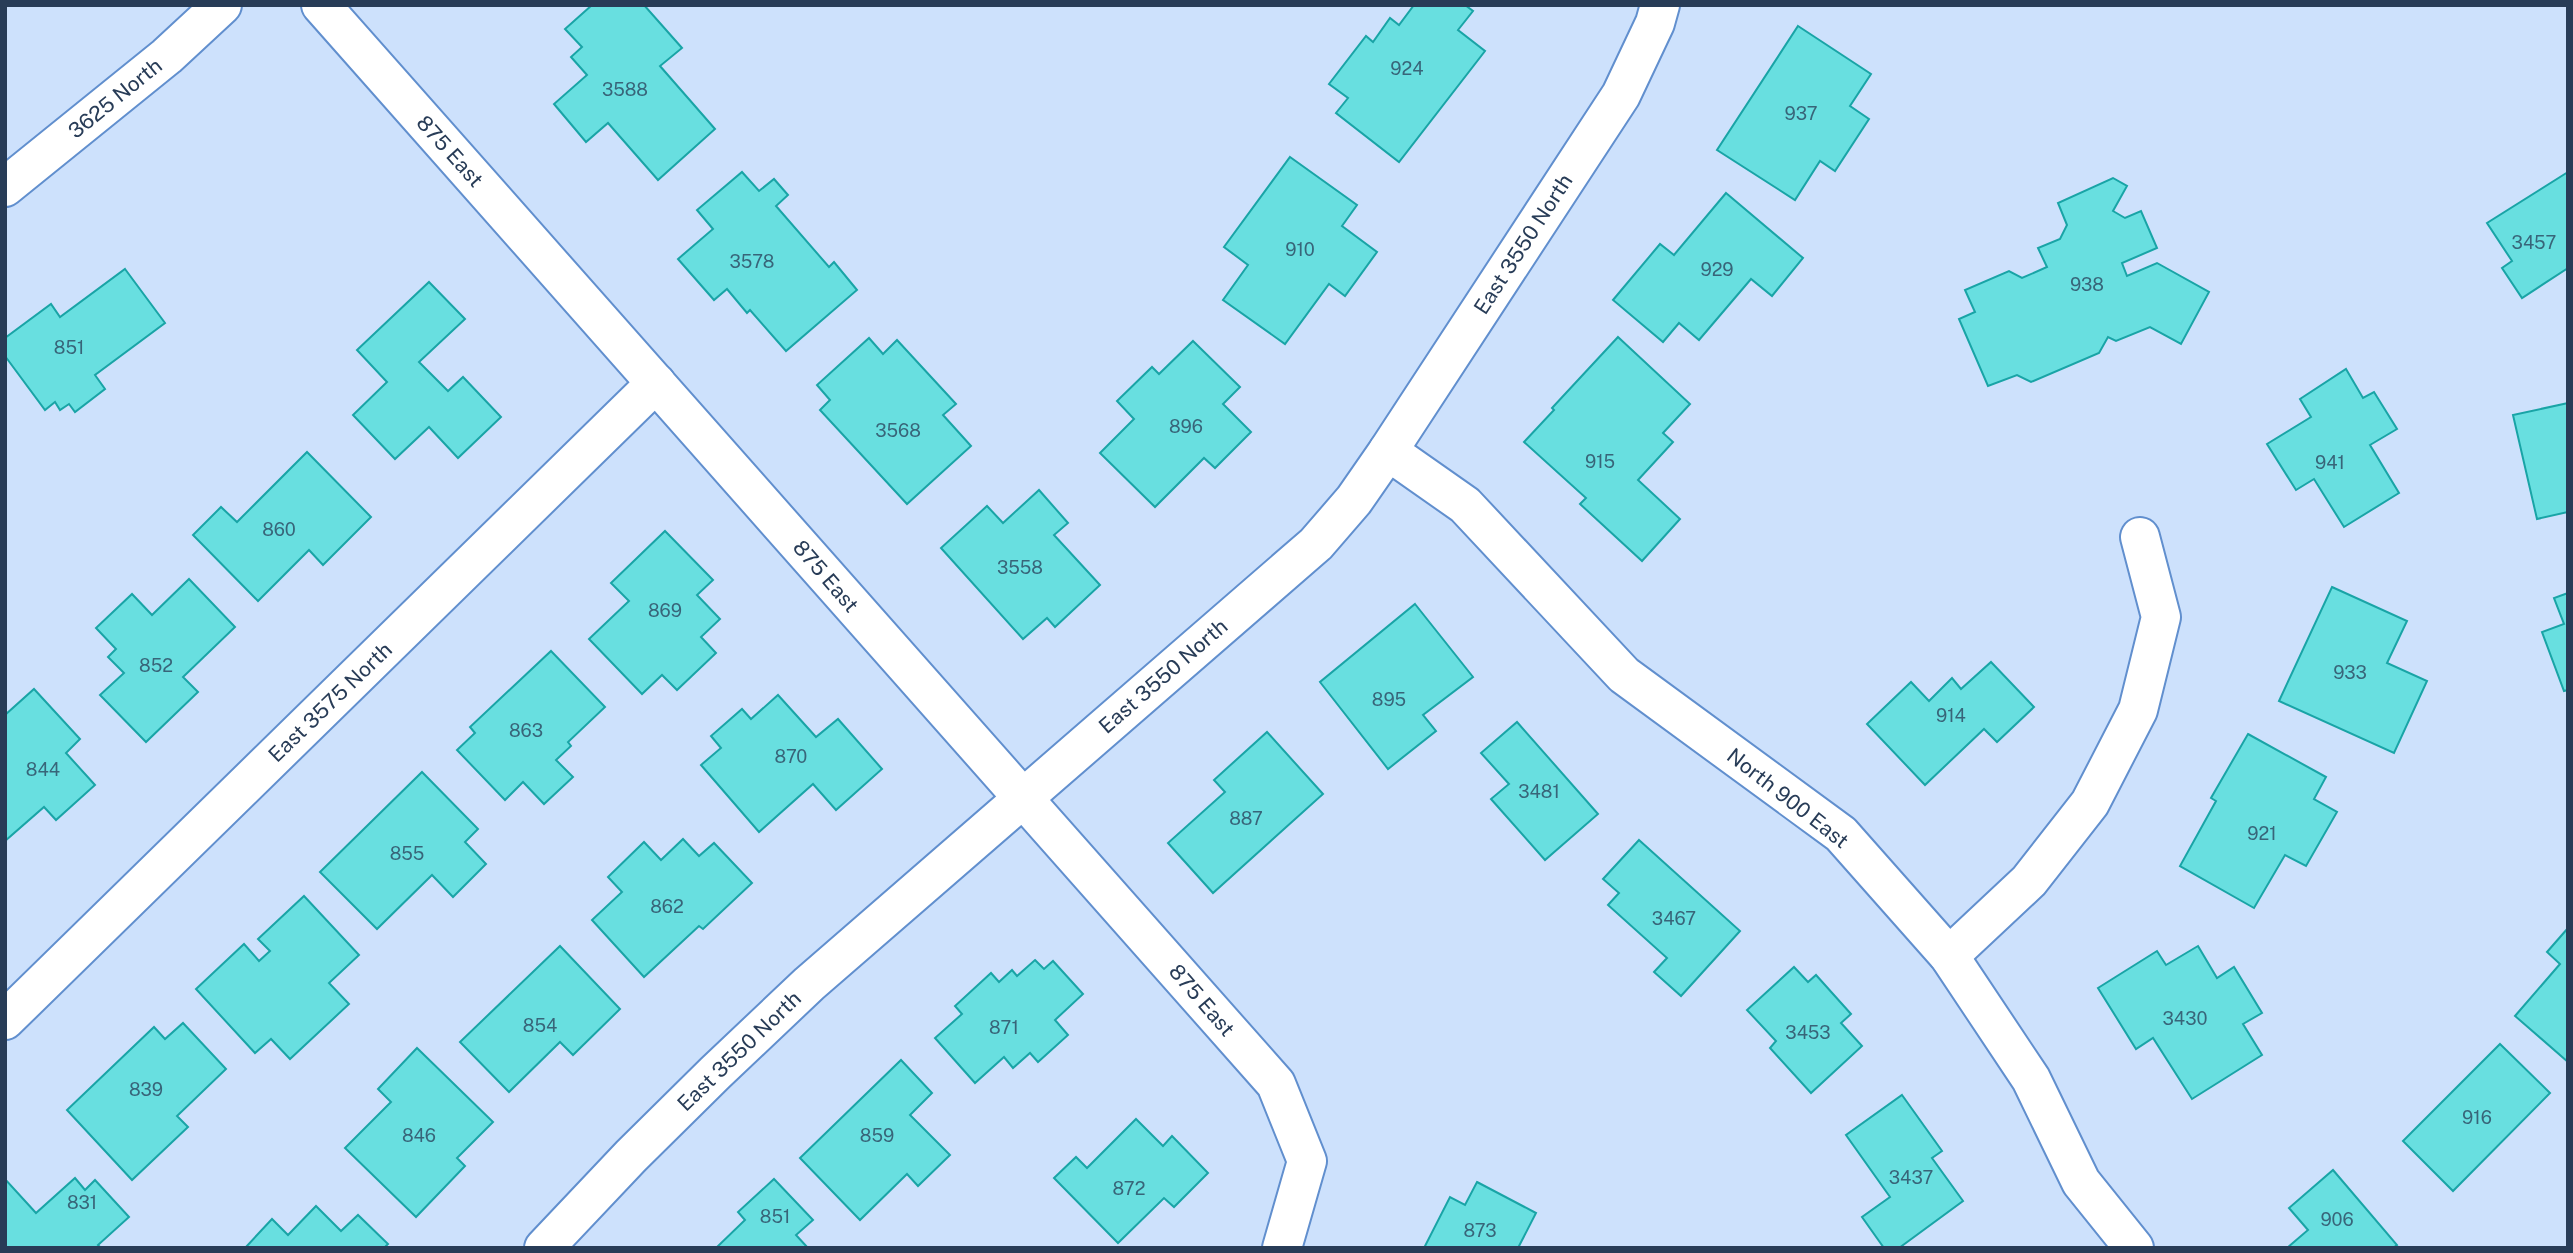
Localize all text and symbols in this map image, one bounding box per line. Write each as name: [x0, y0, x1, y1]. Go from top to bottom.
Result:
street label: 3625 North: [63, 53, 167, 143]
house number: 924: [1390, 58, 1424, 79]
house number: 3588: [602, 79, 648, 100]
house number: 937: [1785, 103, 1817, 124]
street label: 875 East: [411, 110, 489, 192]
street label: East 3550 North: [1468, 169, 1578, 319]
house number: 3457: [2512, 232, 2556, 253]
house number: 910: [1285, 239, 1315, 260]
house number: 3578: [730, 251, 774, 272]
house number: 929: [1700, 259, 1734, 280]
house number: 938: [2070, 274, 2104, 295]
house number: 851: [54, 337, 84, 358]
house number: 896: [1169, 416, 1203, 437]
house number: 3568: [875, 420, 921, 441]
house number: 915: [1585, 451, 1615, 472]
house number: 941: [2315, 452, 2345, 473]
house number: 860: [262, 519, 296, 540]
street label: 875 East: [788, 535, 864, 617]
house number: 3558: [997, 557, 1043, 578]
house number: 869: [648, 600, 682, 621]
street label: East 3550 North: [1094, 613, 1232, 739]
street label: East 3575 North: [263, 637, 397, 767]
house number: 852: [139, 655, 173, 676]
house number: 933: [2333, 662, 2367, 683]
house number: 895: [1372, 689, 1406, 710]
house number: 914: [1936, 705, 1966, 726]
house number: 863: [509, 720, 543, 741]
street label: North 900 East: [1722, 743, 1854, 853]
house number: 870: [775, 746, 807, 767]
house number: 844: [26, 759, 60, 780]
house number: 3481: [1518, 781, 1560, 802]
house number: 887: [1229, 808, 1263, 829]
house number: 921: [2247, 823, 2277, 844]
house number: 855: [390, 843, 424, 864]
house number: 862: [650, 896, 684, 917]
house number: 3467: [1652, 908, 1696, 929]
street label: 875 East: [1164, 959, 1240, 1041]
street label: East 3550 North: [672, 986, 806, 1116]
house number: 3430: [2163, 1008, 2207, 1029]
house number: 854: [523, 1015, 557, 1036]
house number: 871: [989, 1017, 1019, 1038]
house number: 3453: [1785, 1022, 1831, 1043]
house number: 839: [129, 1079, 163, 1100]
house number: 916: [2462, 1107, 2492, 1128]
house number: 846: [402, 1125, 436, 1146]
house number: 859: [860, 1125, 894, 1146]
house number: 3437: [1889, 1167, 1933, 1188]
house number: 872: [1113, 1178, 1145, 1199]
house number: 831: [67, 1192, 97, 1213]
house number: 851: [760, 1206, 790, 1227]
house number: 906: [2320, 1209, 2354, 1230]
house number: 873: [1463, 1220, 1497, 1241]

